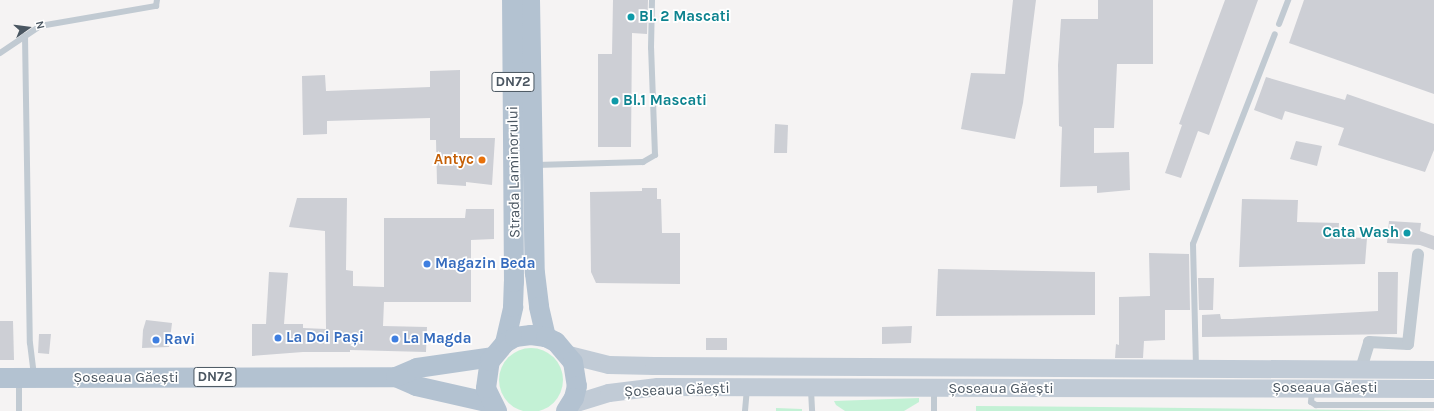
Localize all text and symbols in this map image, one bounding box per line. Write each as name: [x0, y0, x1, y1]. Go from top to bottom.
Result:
north arrow: [8, 8, 48, 48]
place label: Bl. 2 Mascati: [639, 8, 731, 26]
marker: Bl. 2 Mascati: [626, 12, 636, 22]
text: N: [33, 20, 47, 30]
road number: DN72: [491, 70, 535, 94]
place label: Bl.1 Mascati: [623, 92, 707, 110]
marker: Bl.1 Mascati: [610, 96, 620, 106]
street label: Strada Laminorului: [504, 106, 524, 238]
place label: Antyc: [434, 151, 474, 169]
marker: Antyc: [477, 155, 487, 165]
place label: Cata Wash: [1323, 224, 1399, 242]
marker: Cata Wash: [1402, 228, 1412, 238]
place label: Magazin Beda: [435, 255, 536, 273]
marker: Magazin Beda: [422, 259, 432, 269]
place label: La Doi Pași: [286, 329, 364, 347]
place label: La Magda: [403, 330, 472, 348]
place label: Ravi: [164, 331, 195, 349]
marker: La Doi Pași: [273, 333, 283, 343]
marker: La Magda: [390, 334, 400, 344]
marker: Ravi: [151, 335, 161, 345]
road number: DN72: [193, 365, 237, 389]
street label: Șoseaua Găești: [73, 369, 179, 387]
street label: Șoseaua Găești: [624, 379, 730, 401]
street label: Șoseaua Găești: [1272, 379, 1378, 397]
street label: Șoseaua Găești: [948, 380, 1054, 398]

